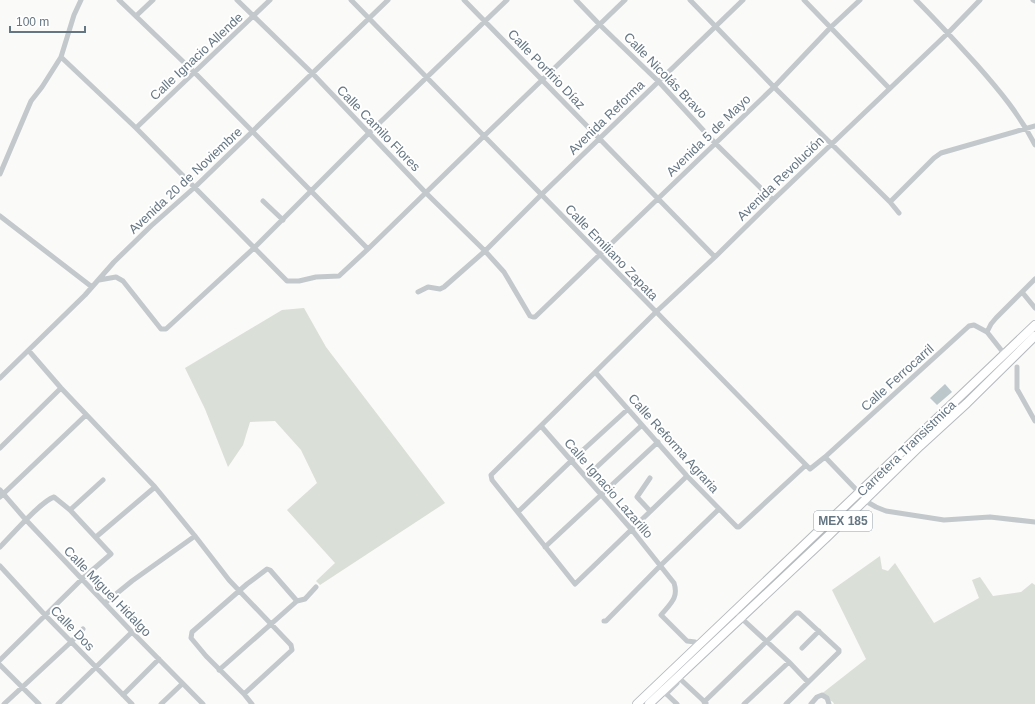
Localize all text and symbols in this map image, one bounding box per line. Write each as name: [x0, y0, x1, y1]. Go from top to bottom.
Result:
scale bar: [10, 8, 85, 34]
street label: Calle Ignacio Allende: [147, 9, 246, 103]
text: 100 m: [16, 15, 49, 29]
street label: Calle Porfirio Díaz: [505, 26, 588, 112]
street label: Calle Nicolás Bravo: [621, 29, 710, 121]
street label: Avenida Reforma: [565, 77, 648, 158]
street label: Calle Camilo Flores: [334, 82, 424, 175]
street label: Avenida 5 de Mayo: [663, 91, 754, 179]
street label: Avenida 20 de Noviembre: [126, 124, 245, 237]
street label: Avenida Revolución: [734, 133, 827, 224]
street label: Calle Emiliano Zapata: [562, 201, 662, 304]
street label: Calle Ferrocarril: [858, 341, 937, 414]
street label: Calle Reforma Agraria: [625, 391, 723, 496]
street label: Carretera Transistmica: [854, 397, 959, 499]
street label: Calle Ignacio Lazarillo: [561, 435, 656, 541]
road number: MEX 185: [814, 511, 872, 531]
street label: Calle Miguel Hidalgo: [61, 543, 154, 639]
street label: Calle Dos: [48, 603, 98, 654]

